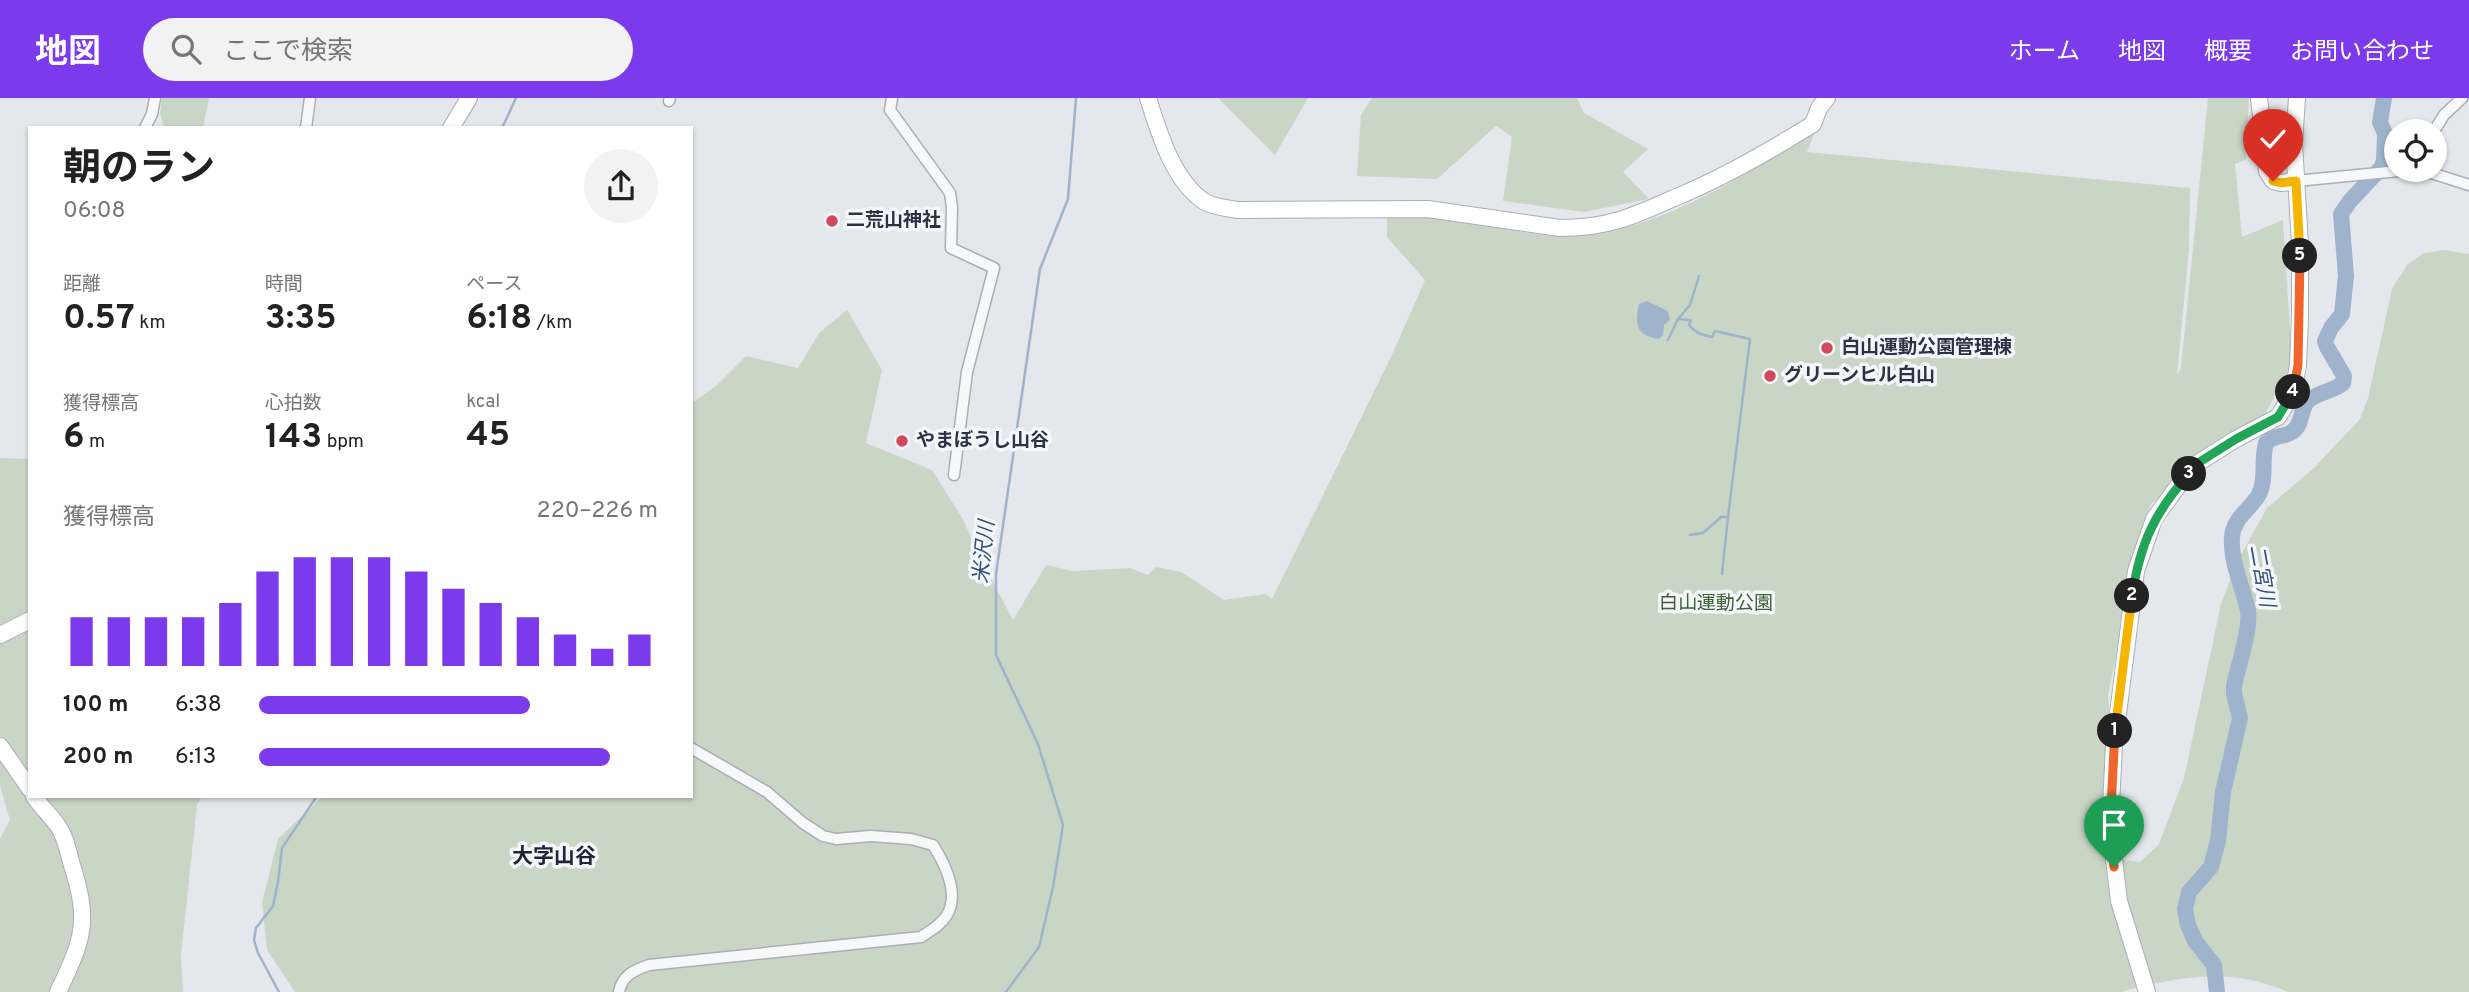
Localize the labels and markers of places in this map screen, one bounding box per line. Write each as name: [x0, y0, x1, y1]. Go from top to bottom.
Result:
pin: [2243, 109, 2303, 181]
place label: 二荒山神社: [846, 209, 941, 233]
marker: 二荒山神社: [824, 213, 840, 229]
pin: 5: [2282, 238, 2318, 274]
place label: 白山運動公園管理棟: [1841, 336, 2012, 360]
marker: 白山運動公園管理棟: [1819, 340, 1835, 356]
place label: グリーンヒル白山: [1784, 364, 1935, 388]
marker: グリーンヒル白山: [1762, 368, 1778, 384]
pin: 4: [2276, 374, 2310, 410]
place label: やまぼうし山谷: [916, 429, 1049, 453]
marker: やまぼうし山谷: [894, 433, 910, 449]
pin: 3: [2172, 456, 2206, 492]
pin: 2: [2114, 578, 2150, 614]
pin: 1: [2098, 714, 2132, 748]
pin: [2084, 795, 2144, 867]

